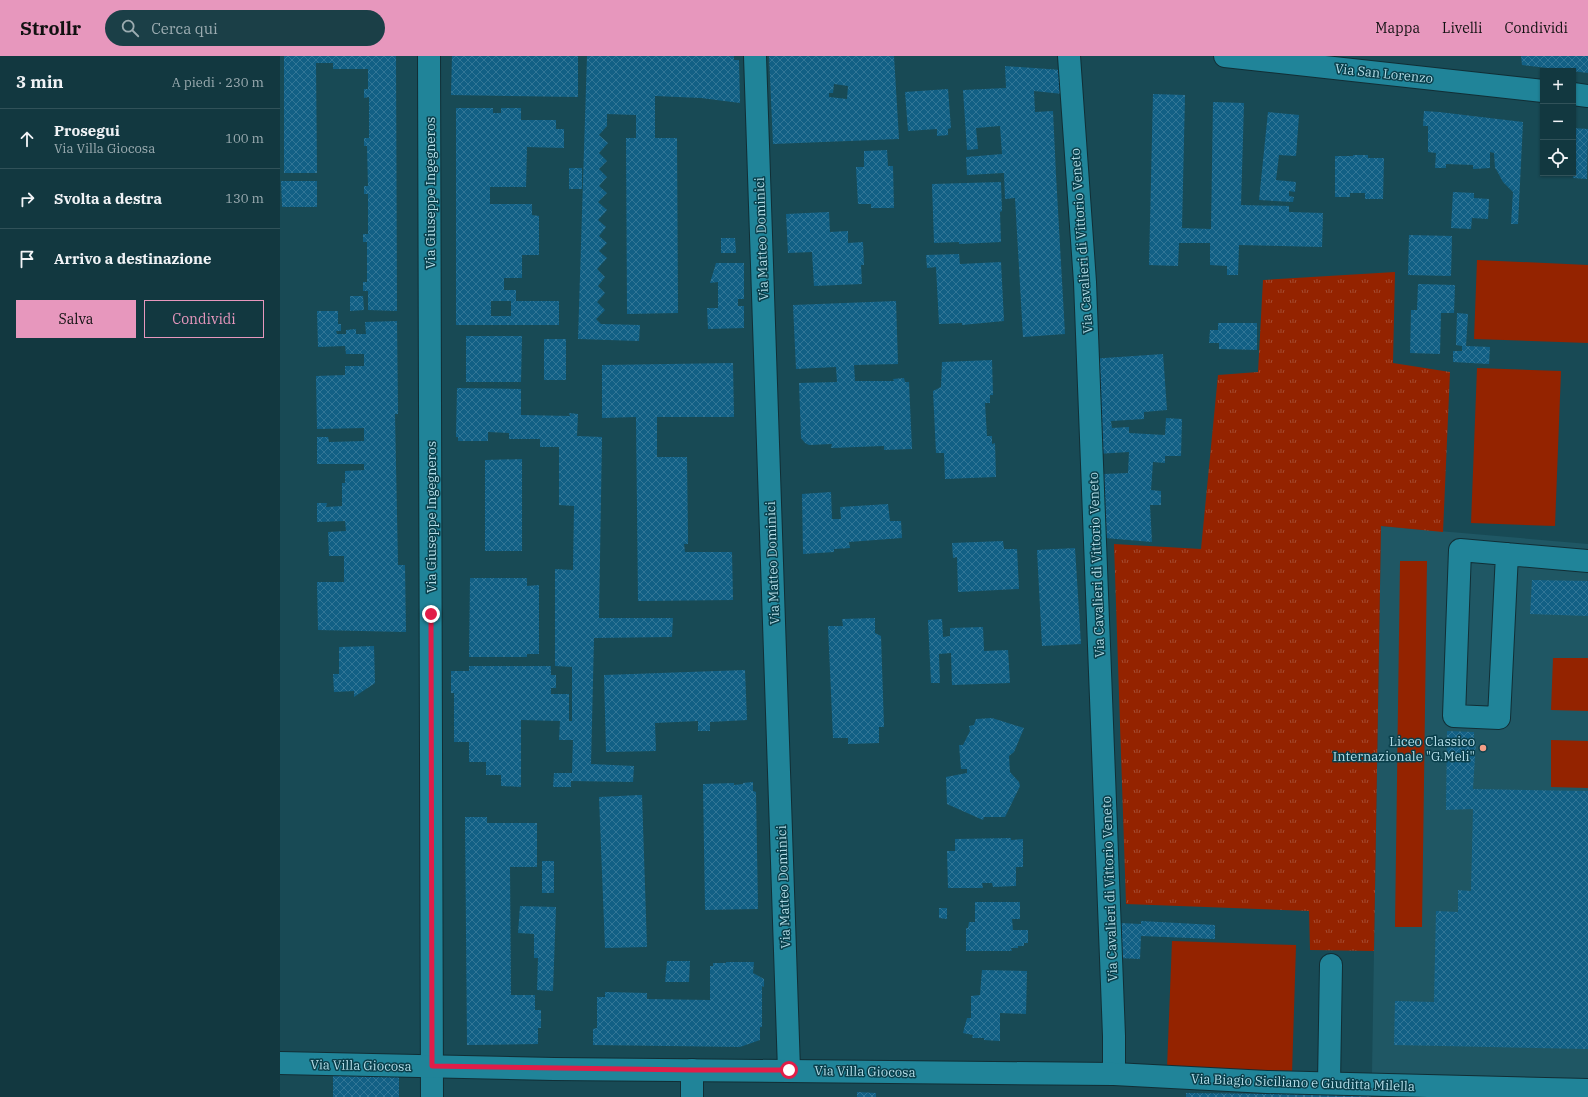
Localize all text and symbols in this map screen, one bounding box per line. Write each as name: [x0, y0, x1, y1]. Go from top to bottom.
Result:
search box: [105, 10, 385, 46]
text: Strollr: [20, 16, 81, 40]
icon: search: [119, 17, 141, 39]
text: Cerca qui: [151, 19, 218, 38]
text: Mappa: [1375, 19, 1420, 37]
text: Livelli: [1442, 19, 1482, 37]
text: Condividi: [1504, 19, 1568, 37]
street label: Via San Lorenzo: [1334, 60, 1434, 87]
map controls: [1540, 68, 1576, 176]
button: +: [1540, 68, 1576, 104]
text: 3 min: [16, 71, 64, 93]
text: A piedi · 230 m: [172, 74, 264, 91]
button: −: [1540, 104, 1576, 140]
street label: Via Giuseppe Ingegneros: [422, 117, 439, 269]
text: Prosegui: [54, 121, 120, 140]
icon: ahead: [16, 128, 38, 150]
text: 100 m: [225, 130, 264, 147]
text: Via Villa Giocosa: [54, 140, 155, 157]
button: locate: [1540, 140, 1576, 176]
street label: Via Cavalieri di Vittorio Veneto: [1067, 148, 1096, 334]
street label: Via Matteo Dominici: [751, 177, 772, 301]
icon: right: [16, 188, 38, 210]
text: Svolta a destra: [54, 189, 162, 208]
text: 130 m: [225, 190, 264, 207]
icon: arrive: [16, 248, 38, 270]
text: Arrivo a destinazione: [54, 249, 211, 268]
button: Salva: [16, 300, 136, 338]
button: Condividi: [144, 300, 264, 338]
street label: Via Giuseppe Ingegneros: [423, 441, 440, 593]
street label: Via Cavalieri di Vittorio Veneto: [1085, 472, 1108, 658]
street label: Via Matteo Dominici: [762, 501, 783, 625]
route end: [422, 605, 440, 623]
place label: Liceo Classico Internazionale "G.Meli": [1333, 733, 1475, 765]
marker: Liceo Classico Internazionale "G.Meli": [1478, 743, 1488, 753]
street label: Via Cavalieri di Vittorio Veneto: [1098, 796, 1121, 982]
street label: Via Matteo Dominici: [773, 825, 794, 949]
street label: Via Villa Giocosa: [310, 1056, 412, 1075]
route start: [780, 1061, 798, 1079]
street label: Via Villa Giocosa: [814, 1062, 916, 1081]
street label: Via Biagio Siciliano e Giuditta Milella: [1191, 1070, 1415, 1095]

